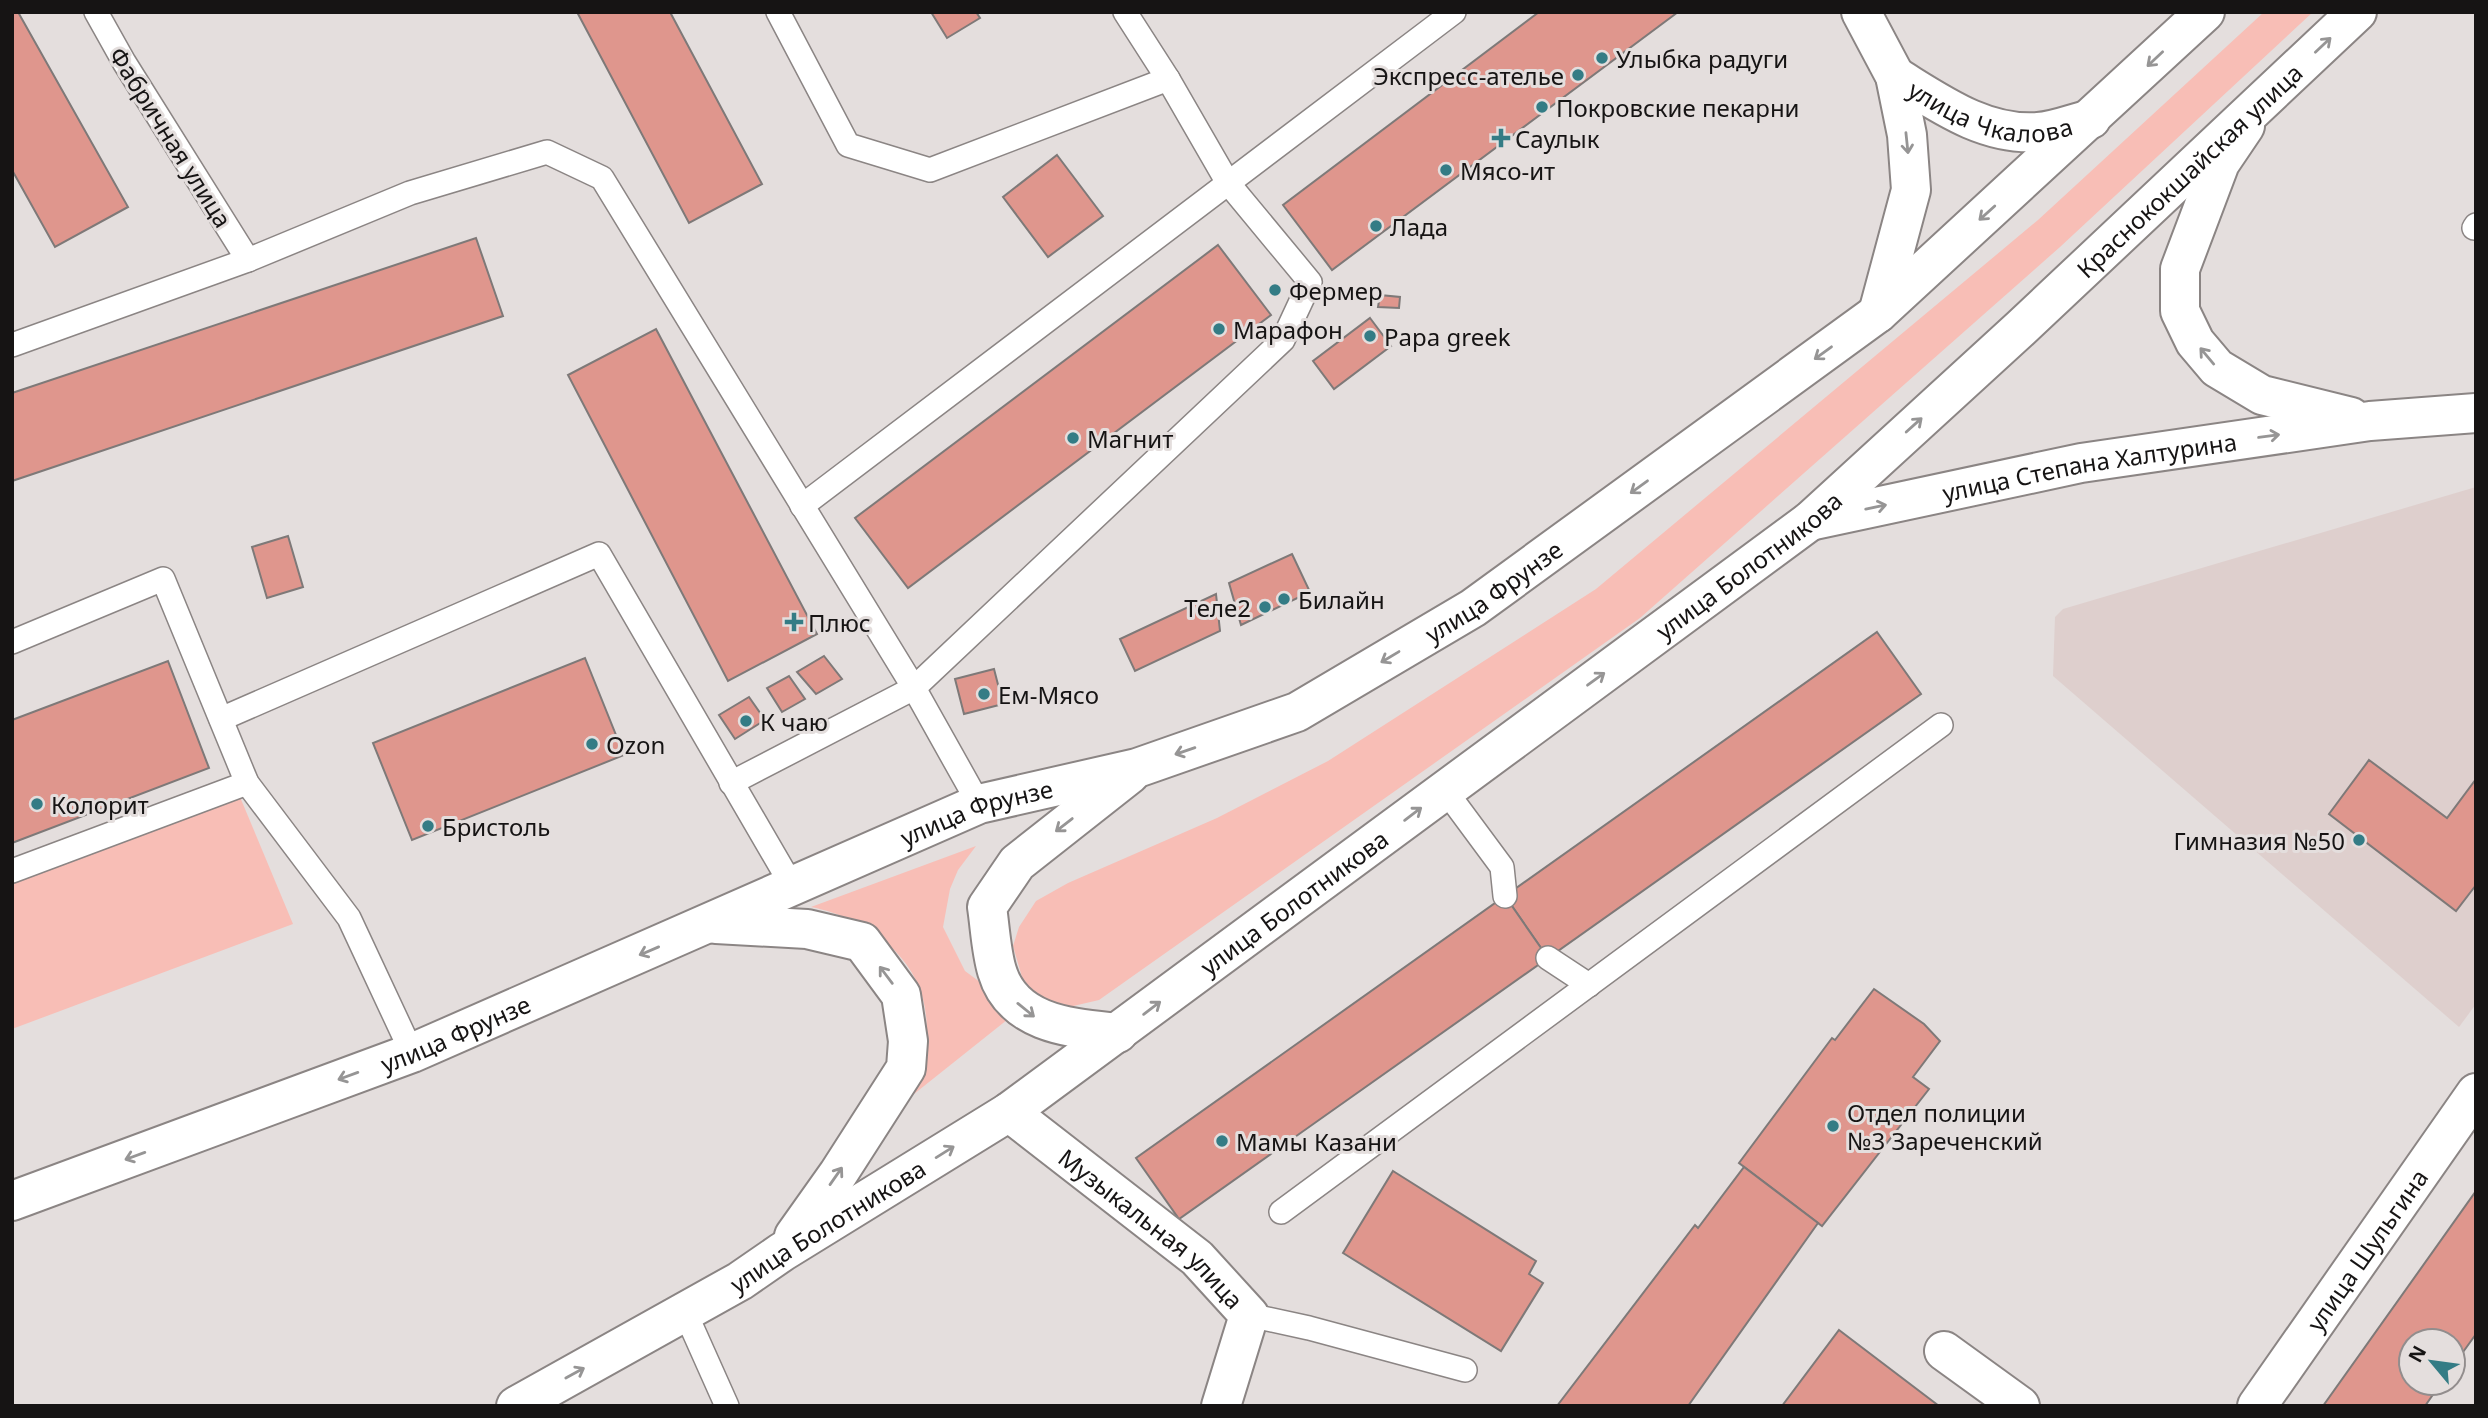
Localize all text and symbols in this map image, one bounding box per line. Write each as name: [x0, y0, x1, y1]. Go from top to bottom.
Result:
one-way arrow: [2314, 36, 2331, 53]
street label: Фабричная улица: [102, 40, 240, 234]
place label: Улыбка радуги: [1616, 42, 1788, 75]
marker: Улыбка радуги: [1594, 50, 1610, 66]
one-way arrow: [2146, 51, 2164, 67]
street label: Краснококшайская улица: [2069, 56, 2309, 284]
place label: Экспресс-ателье: [1373, 59, 1564, 92]
marker: Экспресс-ателье: [1570, 67, 1586, 83]
street label: улица Чкалова: [1903, 72, 2076, 149]
place label: Покровские пекарни: [1556, 91, 1800, 124]
marker: Покровские пекарни: [1534, 99, 1550, 115]
place label: Саулык: [1515, 122, 1600, 155]
marker: Саулык: [1493, 130, 1509, 146]
one-way arrow: [1901, 131, 1914, 154]
place label: Мясо-ит: [1460, 154, 1555, 187]
marker: Мясо-ит: [1438, 162, 1454, 178]
one-way arrow: [1979, 205, 1997, 221]
place label: Лада: [1390, 210, 1448, 243]
marker: Лада: [1368, 218, 1384, 234]
place label: Фермер: [1289, 274, 1383, 307]
marker: Фермер: [1267, 282, 1283, 298]
place label: Марафон: [1233, 313, 1343, 346]
place label: Papa greek: [1384, 320, 1511, 353]
marker: Марафон: [1211, 321, 1227, 337]
marker: Papa greek: [1362, 328, 1378, 344]
one-way arrow: [1814, 346, 1833, 361]
one-way arrow: [2199, 347, 2214, 365]
one-way arrow: [1905, 417, 1923, 433]
place label: Магнит: [1087, 422, 1173, 455]
street label: улица Степана Халтурина: [1939, 424, 2239, 509]
one-way arrow: [2257, 429, 2280, 442]
marker: Магнит: [1065, 430, 1081, 446]
one-way arrow: [1630, 480, 1649, 494]
street label: улица Болотникова: [1648, 484, 1849, 646]
one-way arrow: [1865, 499, 1887, 512]
street label: улица Фрунзе: [1418, 532, 1568, 649]
place label: Билайн: [1298, 583, 1385, 616]
place label: Теле2: [1184, 591, 1251, 624]
marker: Билайн: [1276, 591, 1292, 607]
marker: Теле2: [1257, 599, 1273, 615]
place label: Плюс: [808, 606, 871, 639]
marker: Плюс: [786, 614, 802, 630]
one-way arrow: [1381, 650, 1401, 664]
one-way arrow: [1586, 672, 1605, 686]
place label: Ем-Мясо: [998, 678, 1099, 711]
marker: Ем-Мясо: [976, 686, 992, 702]
place label: К чаю: [760, 705, 828, 738]
marker: К чаю: [738, 713, 754, 729]
place label: Ozon: [606, 728, 665, 761]
marker: Ozon: [584, 736, 600, 752]
one-way arrow: [1174, 746, 1196, 758]
street label: улица Фрунзе: [895, 771, 1056, 853]
place label: Колорит: [51, 788, 149, 821]
marker: Колорит: [29, 796, 45, 812]
one-way arrow: [1403, 807, 1422, 822]
place label: Бристоль: [442, 810, 550, 843]
marker: Бристоль: [420, 818, 436, 834]
one-way arrow: [1056, 818, 1074, 833]
street label: улица Болотникова: [1193, 822, 1394, 982]
place label: Гимназия №50: [2173, 824, 2345, 857]
marker: Гимназия №50: [2351, 832, 2367, 848]
one-way arrow: [638, 945, 660, 958]
one-way arrow: [879, 966, 893, 985]
street label: улица Фрунзе: [376, 987, 535, 1080]
one-way arrow: [1142, 1001, 1161, 1016]
one-way arrow: [1016, 1002, 1034, 1017]
one-way arrow: [338, 1071, 360, 1084]
place label: Отдел полиции №3 Зареченский: [1847, 1096, 2043, 1157]
marker: Отдел полиции №3 Зареченский: [1825, 1118, 1841, 1134]
place label: Мамы Казани: [1236, 1125, 1397, 1158]
marker: Мамы Казани: [1214, 1133, 1230, 1149]
street label: Музыкальная улица: [1052, 1140, 1251, 1315]
one-way arrow: [934, 1144, 954, 1158]
one-way arrow: [125, 1150, 147, 1163]
street label: улица Болотникова: [724, 1151, 931, 1300]
street label: улица Шульгина: [2298, 1162, 2435, 1337]
one-way arrow: [829, 1167, 843, 1187]
north arrow: [2397, 1327, 2467, 1397]
text: N: [2402, 1341, 2432, 1367]
one-way arrow: [565, 1366, 585, 1380]

